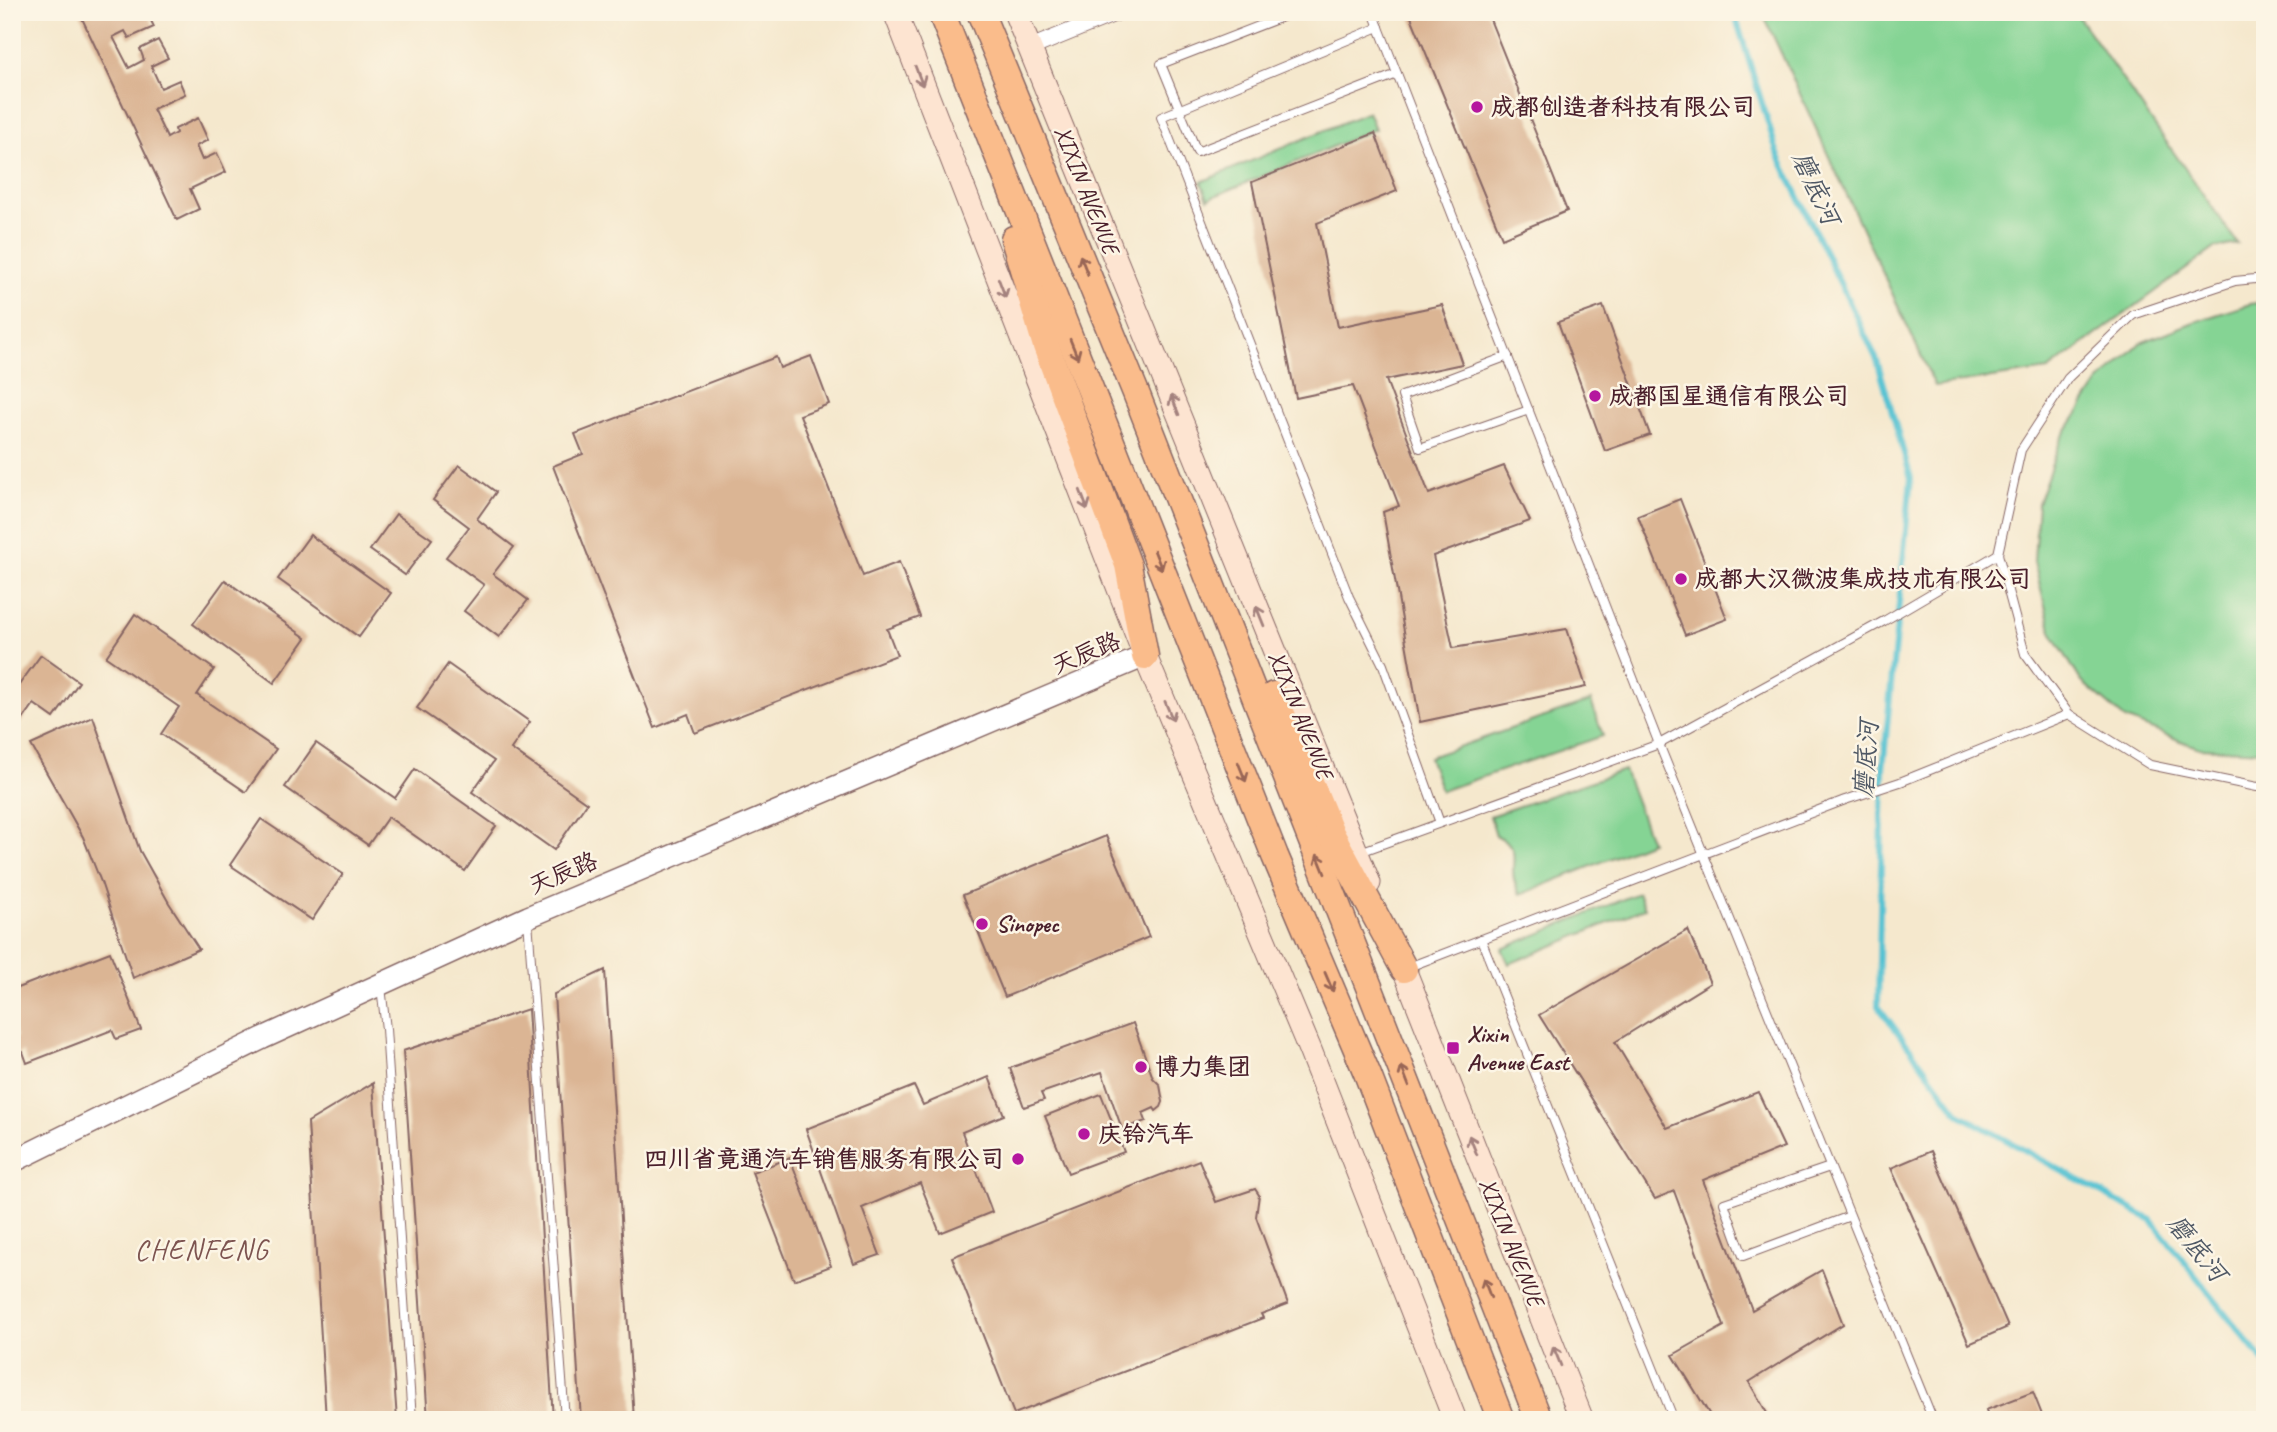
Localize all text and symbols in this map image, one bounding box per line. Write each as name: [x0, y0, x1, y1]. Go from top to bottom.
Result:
one-way arrow: [914, 65, 927, 87]
place label: 成都创造者科技有限公司: [1491, 92, 1755, 122]
marker: 成都创造者科技有限公司: [1469, 99, 1485, 115]
street label: XIXIN AVENUE: [1048, 121, 1127, 261]
water label: 磨底河: [1785, 146, 1849, 234]
one-way arrow: [1076, 255, 1089, 277]
one-way arrow: [996, 277, 1009, 299]
one-way arrow: [1069, 338, 1082, 359]
place label: 成都国星通信有限公司: [1609, 381, 1849, 411]
marker: 成都国星通信有限公司: [1587, 388, 1603, 404]
one-way arrow: [1167, 394, 1180, 416]
one-way arrow: [1079, 489, 1092, 510]
one-way arrow: [1153, 549, 1166, 571]
place label: 成都大汉微波集成技术有限公司: [1695, 564, 2031, 594]
marker: 成都大汉微波集成技术有限公司: [1673, 571, 1689, 587]
one-way arrow: [1253, 605, 1266, 627]
street label: 天辰路: [1047, 625, 1125, 681]
street label: XIXIN AVENUE: [1262, 646, 1341, 786]
one-way arrow: [1163, 700, 1176, 722]
water label: 磨底河: [1847, 715, 1885, 799]
one-way arrow: [1237, 761, 1250, 782]
street label: 天辰路: [524, 845, 602, 901]
one-way arrow: [1314, 854, 1327, 875]
place label: Sinopec: [996, 909, 1060, 939]
marker: Sinopec: [974, 916, 990, 932]
one-way arrow: [1323, 971, 1336, 993]
place label: Xixin Avenue East: [1467, 1019, 1572, 1077]
marker: Xixin Avenue East: [1445, 1040, 1461, 1056]
place label: 博力集团: [1155, 1052, 1251, 1082]
marker: 博力集团: [1133, 1059, 1149, 1075]
one-way arrow: [1397, 1065, 1410, 1087]
place label: 庆铃汽车: [1098, 1119, 1194, 1149]
marker: 庆铃汽车: [1076, 1126, 1092, 1142]
one-way arrow: [1466, 1134, 1479, 1156]
place label: 四川省竟通汽车销售服务有限公司: [644, 1144, 1004, 1174]
marker: 四川省竟通汽车销售服务有限公司: [1010, 1151, 1026, 1167]
street label: XIXIN AVENUE: [1473, 1173, 1552, 1313]
water label: 磨底河: [2160, 1207, 2237, 1292]
district label: CHENFENG: [135, 1232, 271, 1267]
one-way arrow: [1480, 1277, 1493, 1299]
one-way arrow: [1550, 1346, 1563, 1368]

